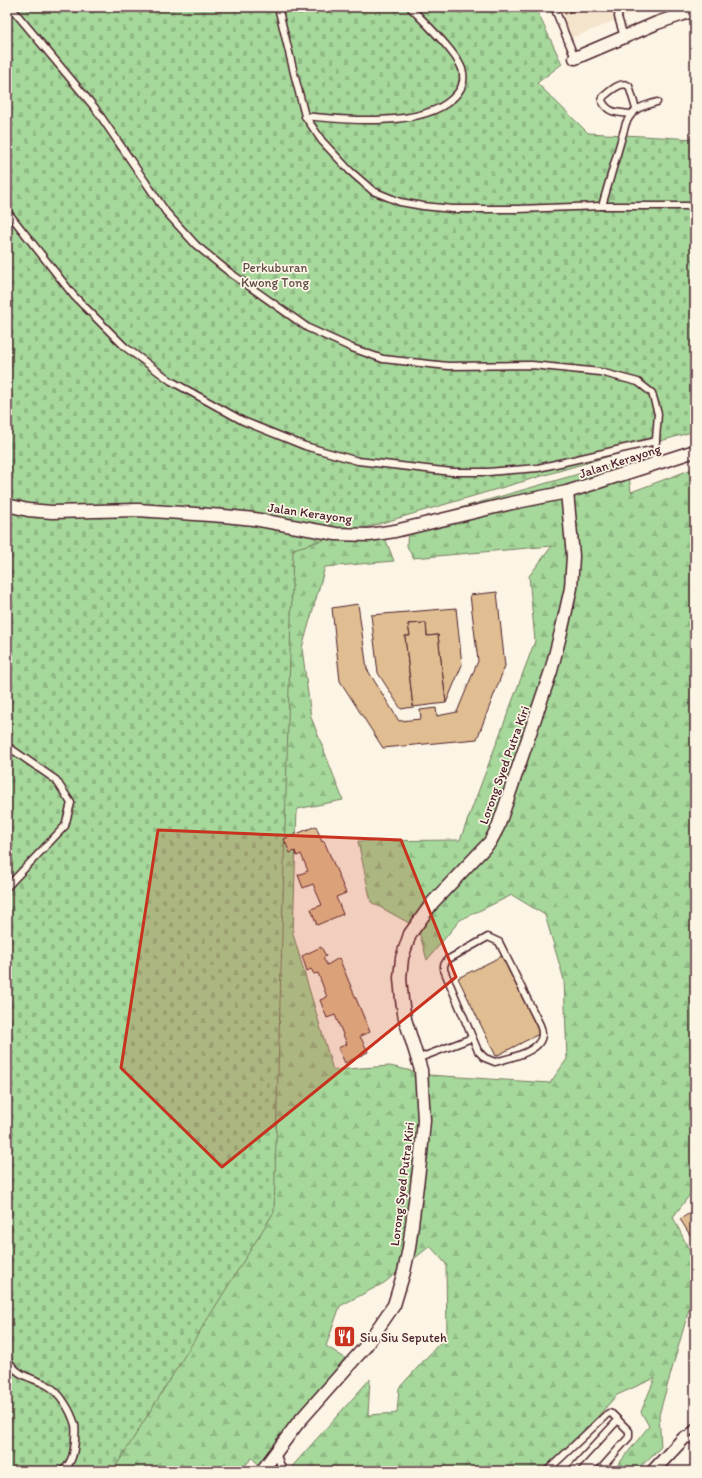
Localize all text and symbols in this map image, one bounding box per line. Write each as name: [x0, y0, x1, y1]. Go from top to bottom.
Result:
park label: Perkuburan Kwong Tong: [241, 260, 309, 290]
street label: Jalan Kerayong: [577, 441, 663, 481]
street label: Jalan Kerayong: [267, 500, 354, 526]
street label: Lorong Syed Putra Kiri: [476, 704, 532, 826]
street label: Lorong Syed Putra Kiri: [387, 1121, 417, 1247]
restaurant icon: Siu Siu Seputeh: [332, 1324, 358, 1350]
place label: Siu Siu Seputeh: [360, 1330, 447, 1345]

